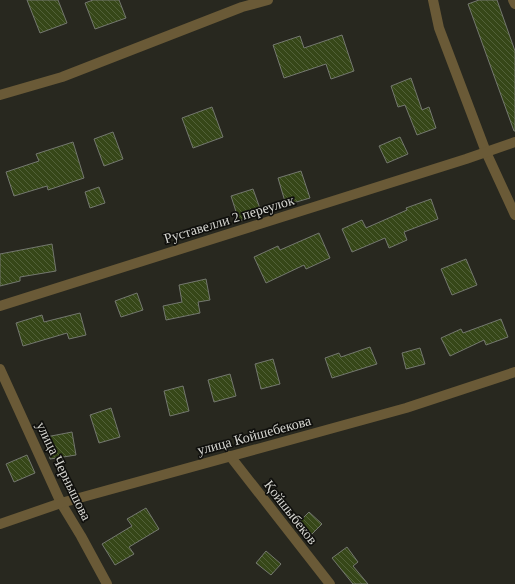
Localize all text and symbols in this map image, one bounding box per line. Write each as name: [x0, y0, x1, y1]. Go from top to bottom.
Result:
street label: Руставелли 2 переулок: [162, 192, 296, 246]
street label: улица Койшебекова: [196, 413, 313, 458]
street label: улица Чернышова: [33, 420, 94, 524]
street label: Қойшыбеков: [261, 477, 320, 548]

